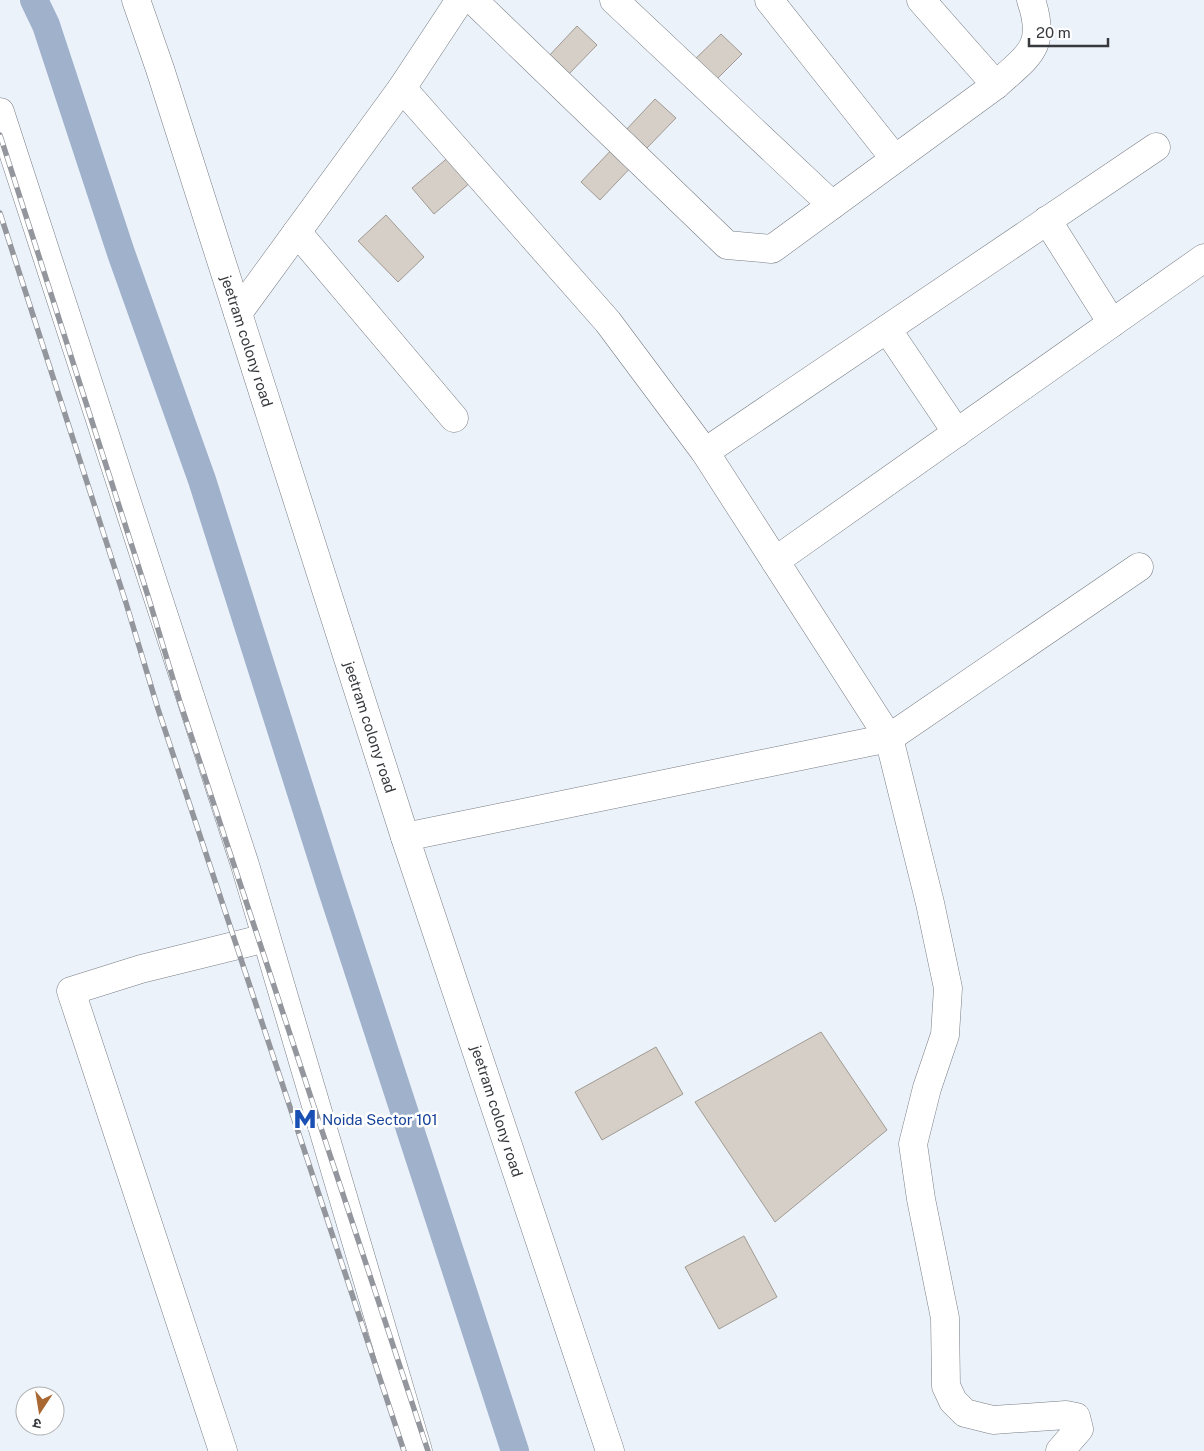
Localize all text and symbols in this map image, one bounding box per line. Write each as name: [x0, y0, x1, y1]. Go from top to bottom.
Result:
scale bar: [1029, 15, 1108, 47]
text: 20 m: [1036, 24, 1071, 41]
street label: jeetram colony road: [217, 272, 276, 409]
street label: jeetram colony road: [340, 658, 399, 795]
street label: jeetram colony road: [467, 1042, 526, 1179]
metro station icon: Noida Sector 101: [292, 1106, 318, 1132]
place label: Noida Sector 101: [322, 1111, 438, 1128]
north arrow: [15, 1386, 65, 1436]
text: उ: [31, 1415, 43, 1432]

